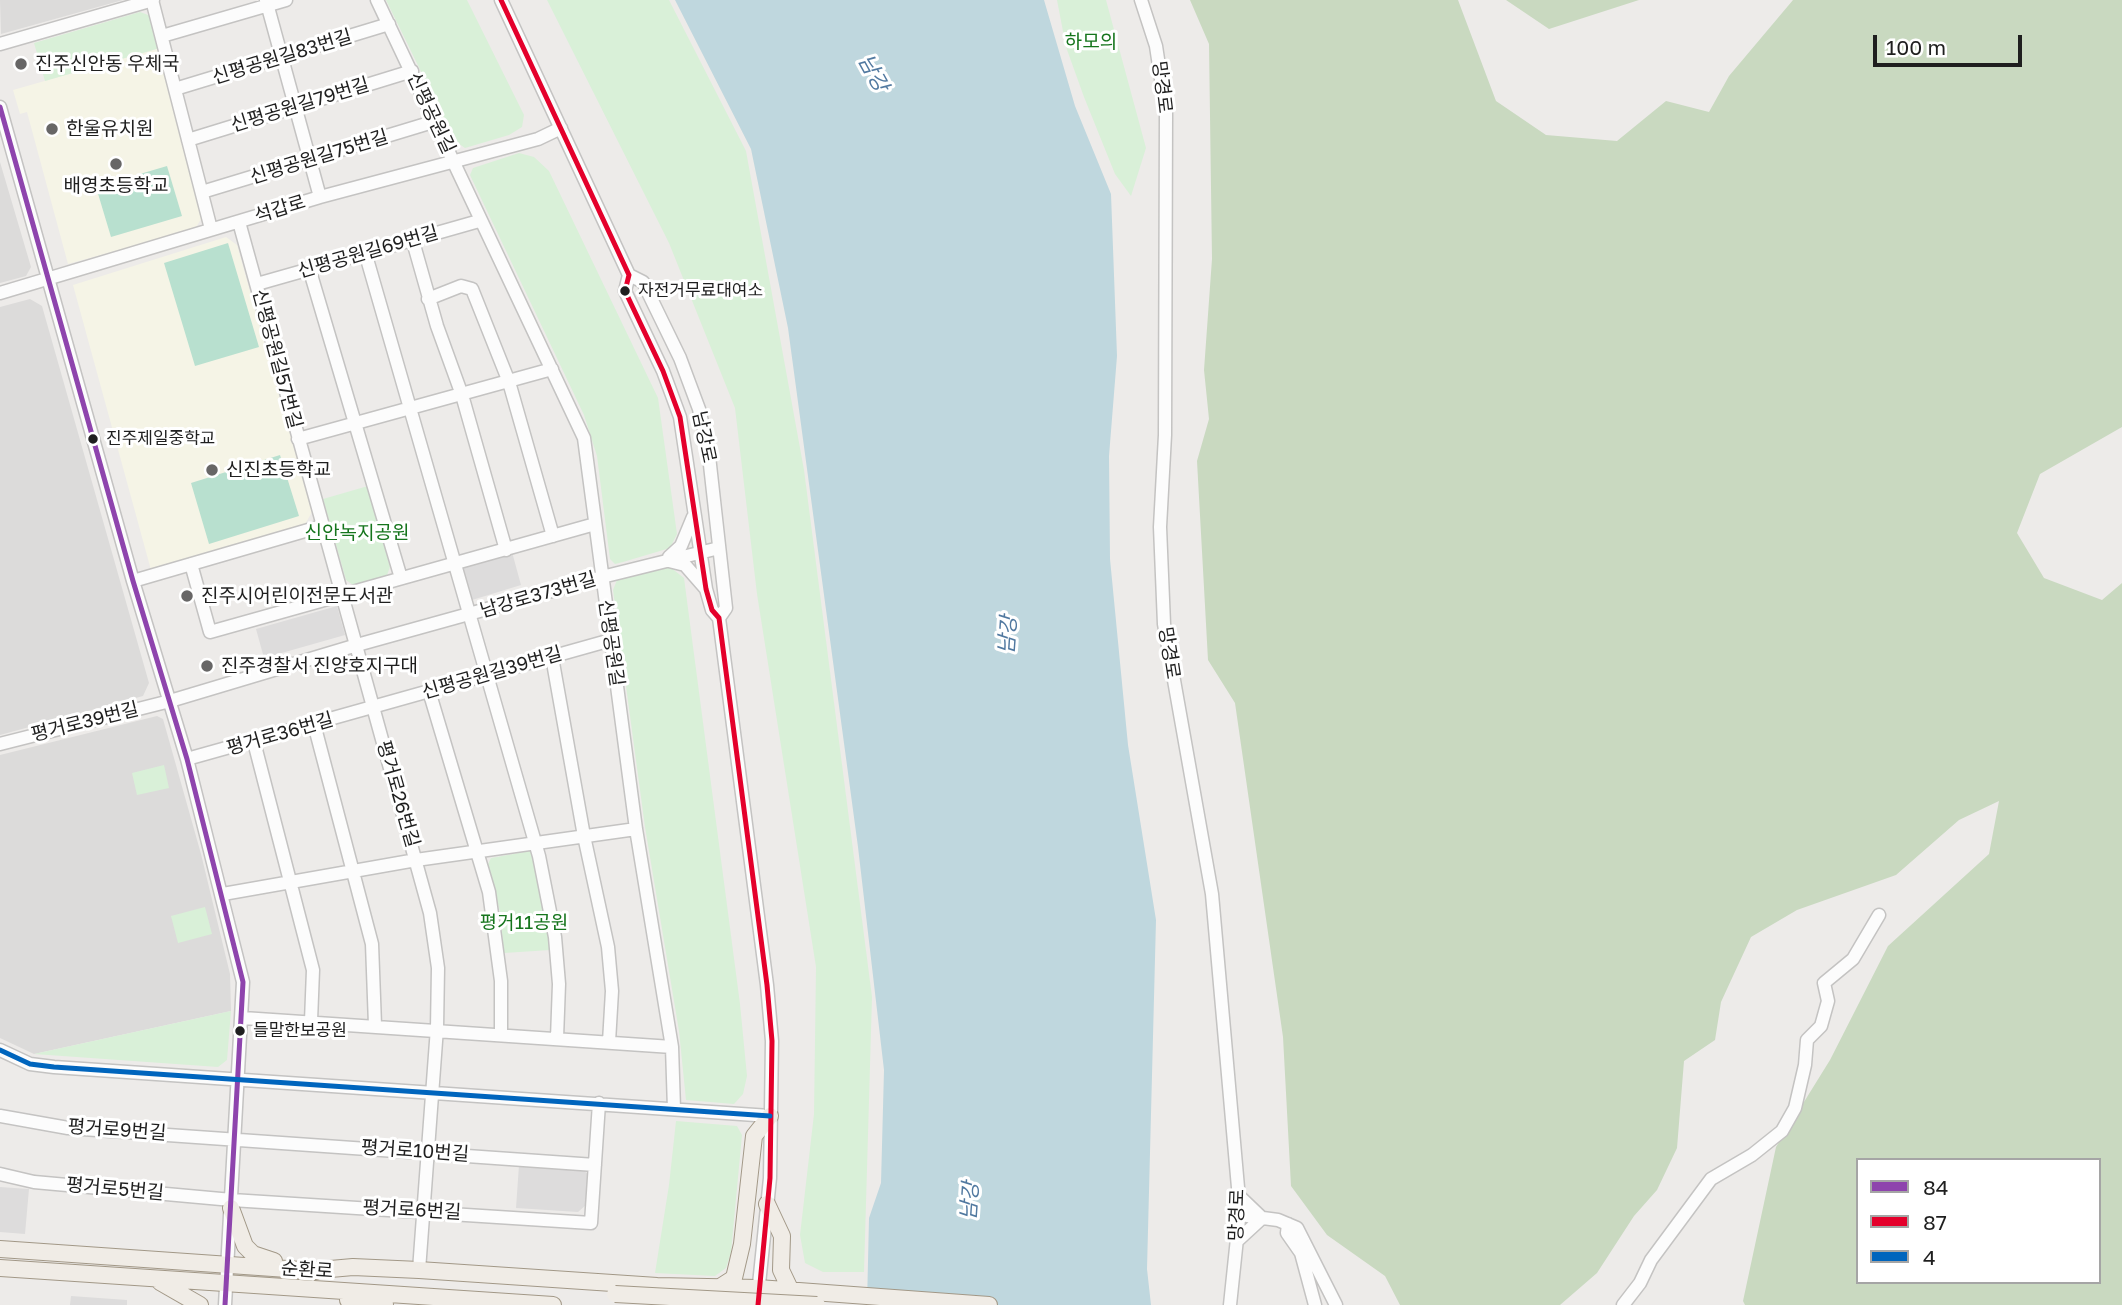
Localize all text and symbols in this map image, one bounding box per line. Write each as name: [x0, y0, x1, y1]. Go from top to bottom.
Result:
scale bar: [1877, 21, 2026, 65]
street label: 신평공원길83번길: [209, 25, 355, 89]
park label: 하모의: [1065, 31, 1117, 53]
text: 100 m: [1886, 34, 1946, 60]
water label: 남강: [853, 50, 893, 96]
place label: 진주신안동 우체국: [35, 53, 180, 75]
marker: 진주신안동 우체국: [13, 56, 29, 72]
street label: 망경로: [1147, 60, 1177, 114]
street label: 신평공원길: [402, 69, 460, 157]
street label: 신평공원길79번길: [228, 73, 372, 137]
place label: 한울유치원: [66, 118, 153, 140]
marker: 한울유치원: [44, 121, 60, 137]
street label: 신평공원길75번길: [247, 125, 391, 189]
marker: 배영초등학교: [108, 156, 124, 172]
place label: 배영초등학교: [64, 175, 168, 197]
street label: 석갑로: [252, 190, 308, 228]
street label: 신평공원길69번길: [295, 221, 441, 283]
place label: 자전거무료대여소: [638, 281, 763, 301]
marker: 자전거무료대여소: [618, 284, 632, 298]
street label: 신평공원길57번길: [247, 287, 307, 431]
street label: 남강로: [687, 409, 721, 465]
place label: 진주제일중학교: [106, 429, 215, 449]
marker: 진주제일중학교: [86, 432, 100, 446]
place label: 신진초등학교: [226, 459, 331, 481]
marker: 신진초등학교: [204, 462, 220, 478]
park label: 신안녹지공원: [305, 522, 409, 544]
street label: 남강로373번길: [477, 568, 599, 622]
place label: 진주시어린이전문도서관: [201, 585, 393, 607]
marker: 진주시어린이전문도서관: [179, 588, 195, 604]
street label: 신평공원길: [594, 598, 628, 688]
water label: 남강: [994, 615, 1022, 655]
street label: 망경로: [1154, 625, 1184, 681]
street label: 신평공원길39번길: [419, 642, 565, 704]
place label: 진주경찰서 진양호지구대: [221, 655, 418, 677]
marker: 진주경찰서 진양호지구대: [199, 658, 215, 674]
street label: 평거로39번길: [29, 698, 141, 746]
street label: 평거로36번길: [224, 708, 336, 760]
street label: 평거로26번길: [372, 738, 424, 850]
park label: 평거11공원: [480, 912, 568, 934]
place label: 들말한보공원: [253, 1021, 347, 1041]
marker: 들말한보공원: [233, 1024, 247, 1038]
street label: 평거로9번길: [67, 1115, 167, 1145]
street label: 평거로10번길: [360, 1136, 470, 1166]
legend: [1856, 1158, 2101, 1284]
street label: 평거로5번길: [65, 1173, 165, 1205]
text: 84: [1923, 1174, 1949, 1200]
water label: 남강: [956, 1181, 984, 1221]
street label: 망경로: [1225, 1188, 1249, 1242]
street label: 평거로6번길: [362, 1196, 462, 1224]
text: 87: [1923, 1209, 1947, 1235]
text: 4: [1923, 1244, 1936, 1270]
street label: 순환로: [280, 1257, 334, 1283]

